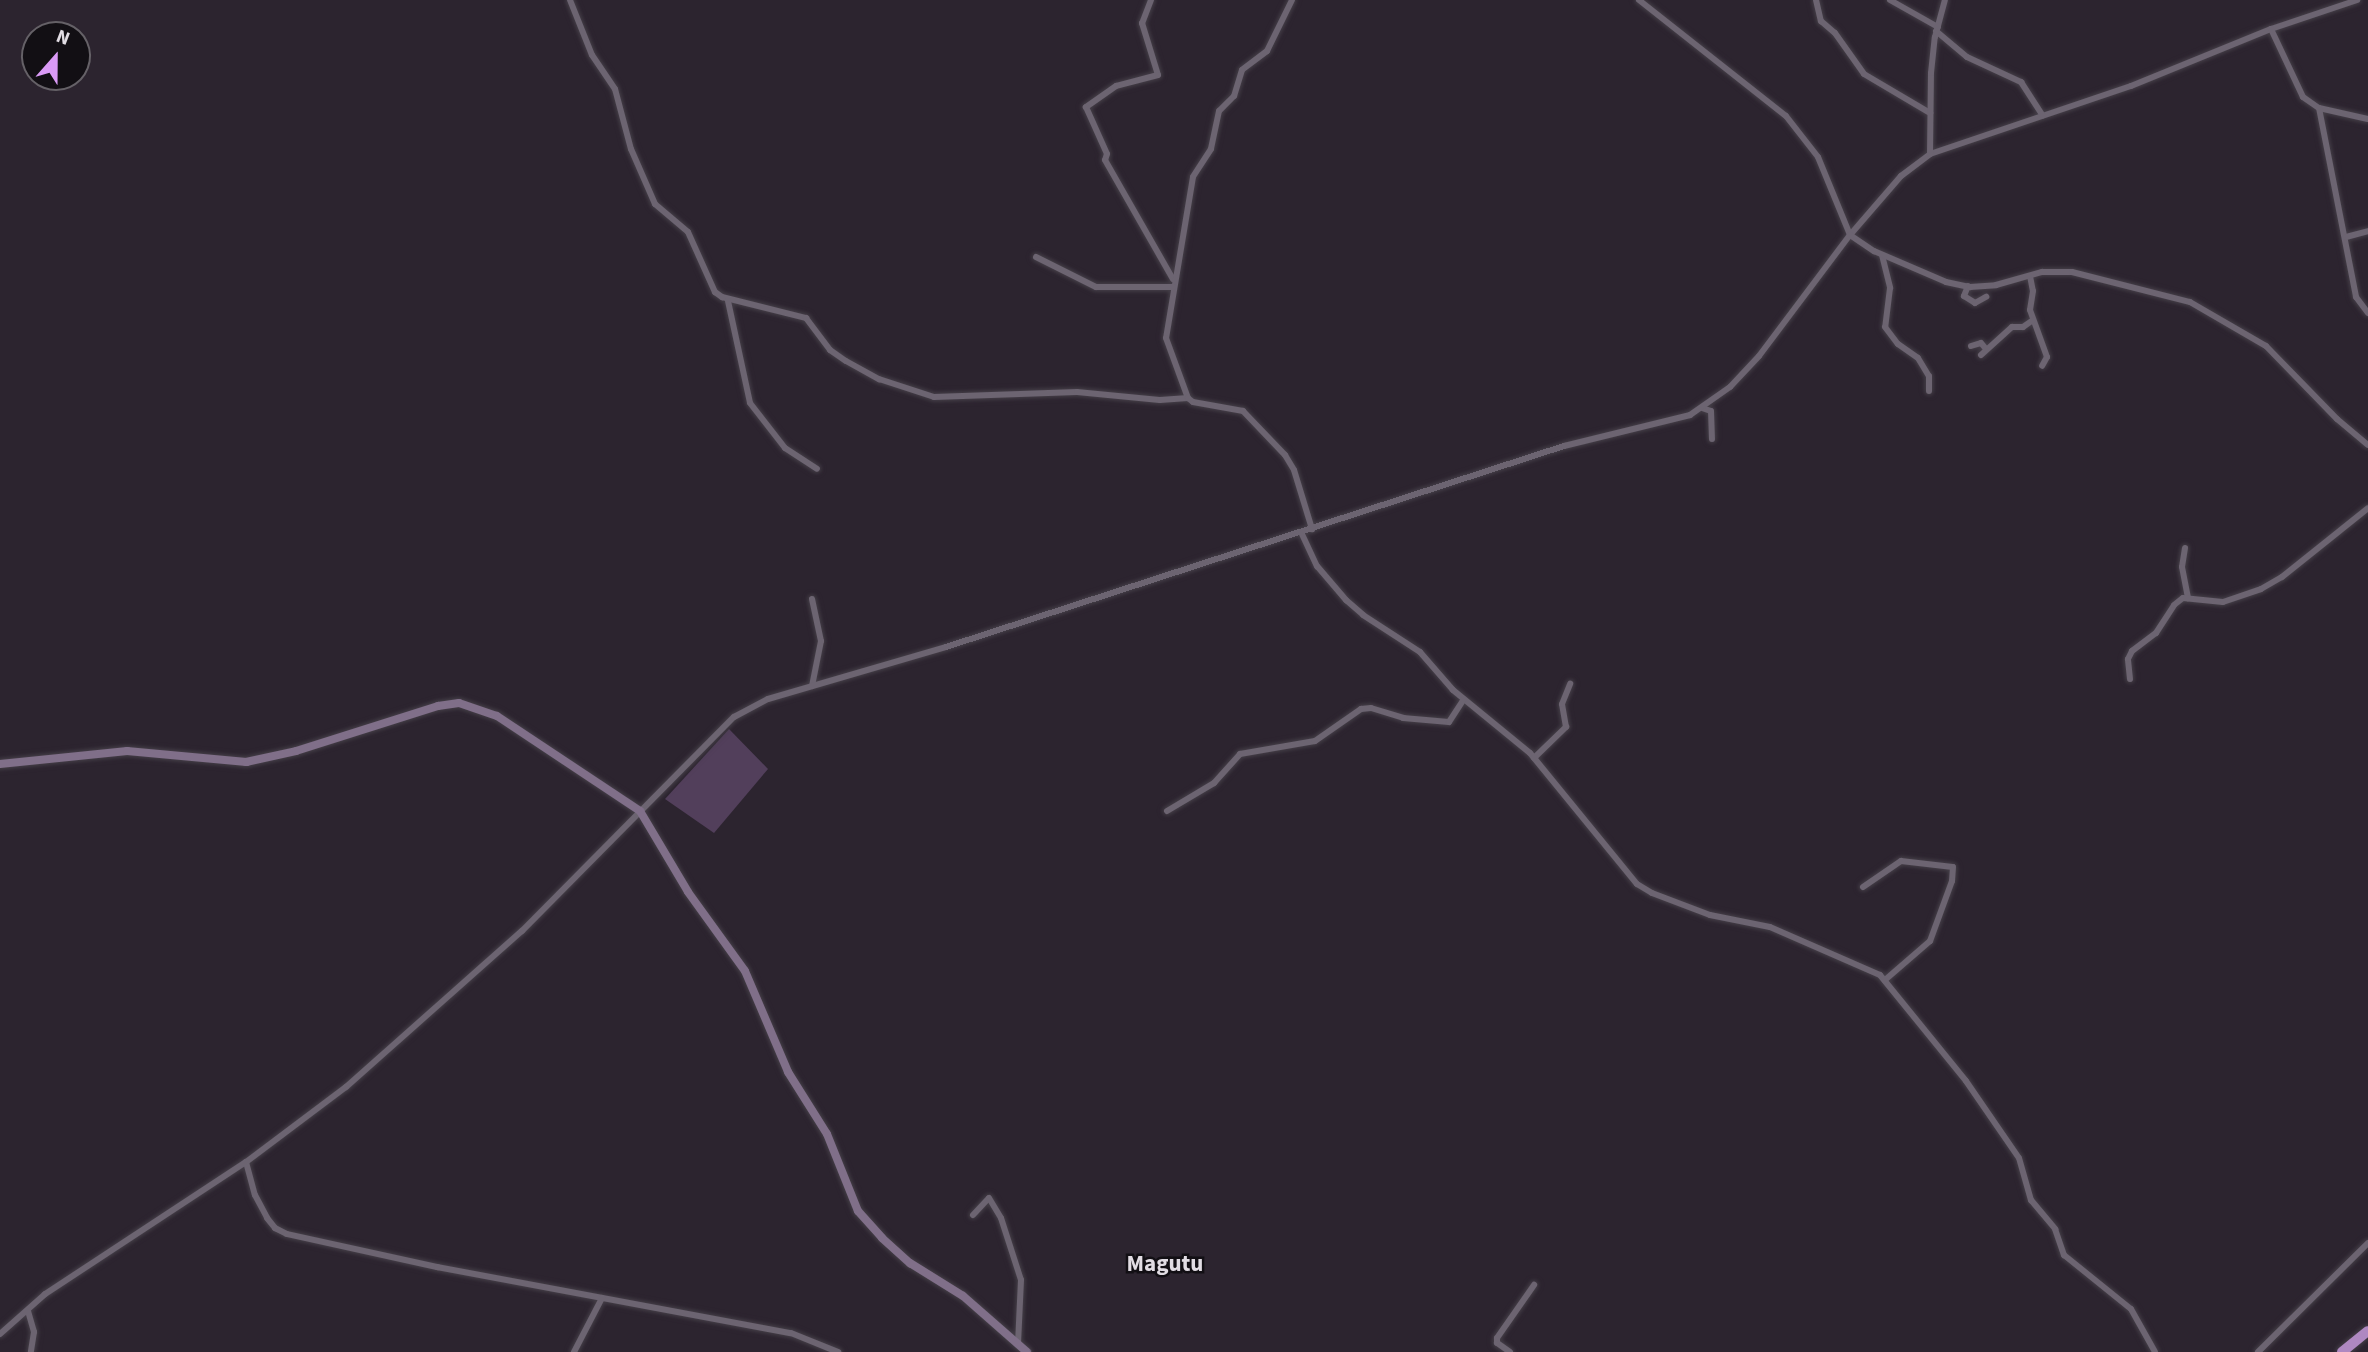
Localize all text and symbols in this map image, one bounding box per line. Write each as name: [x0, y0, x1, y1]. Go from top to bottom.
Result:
north arrow: [21, 21, 91, 91]
text: N: [52, 23, 74, 53]
district label: Magutu: [1127, 1250, 1203, 1278]

